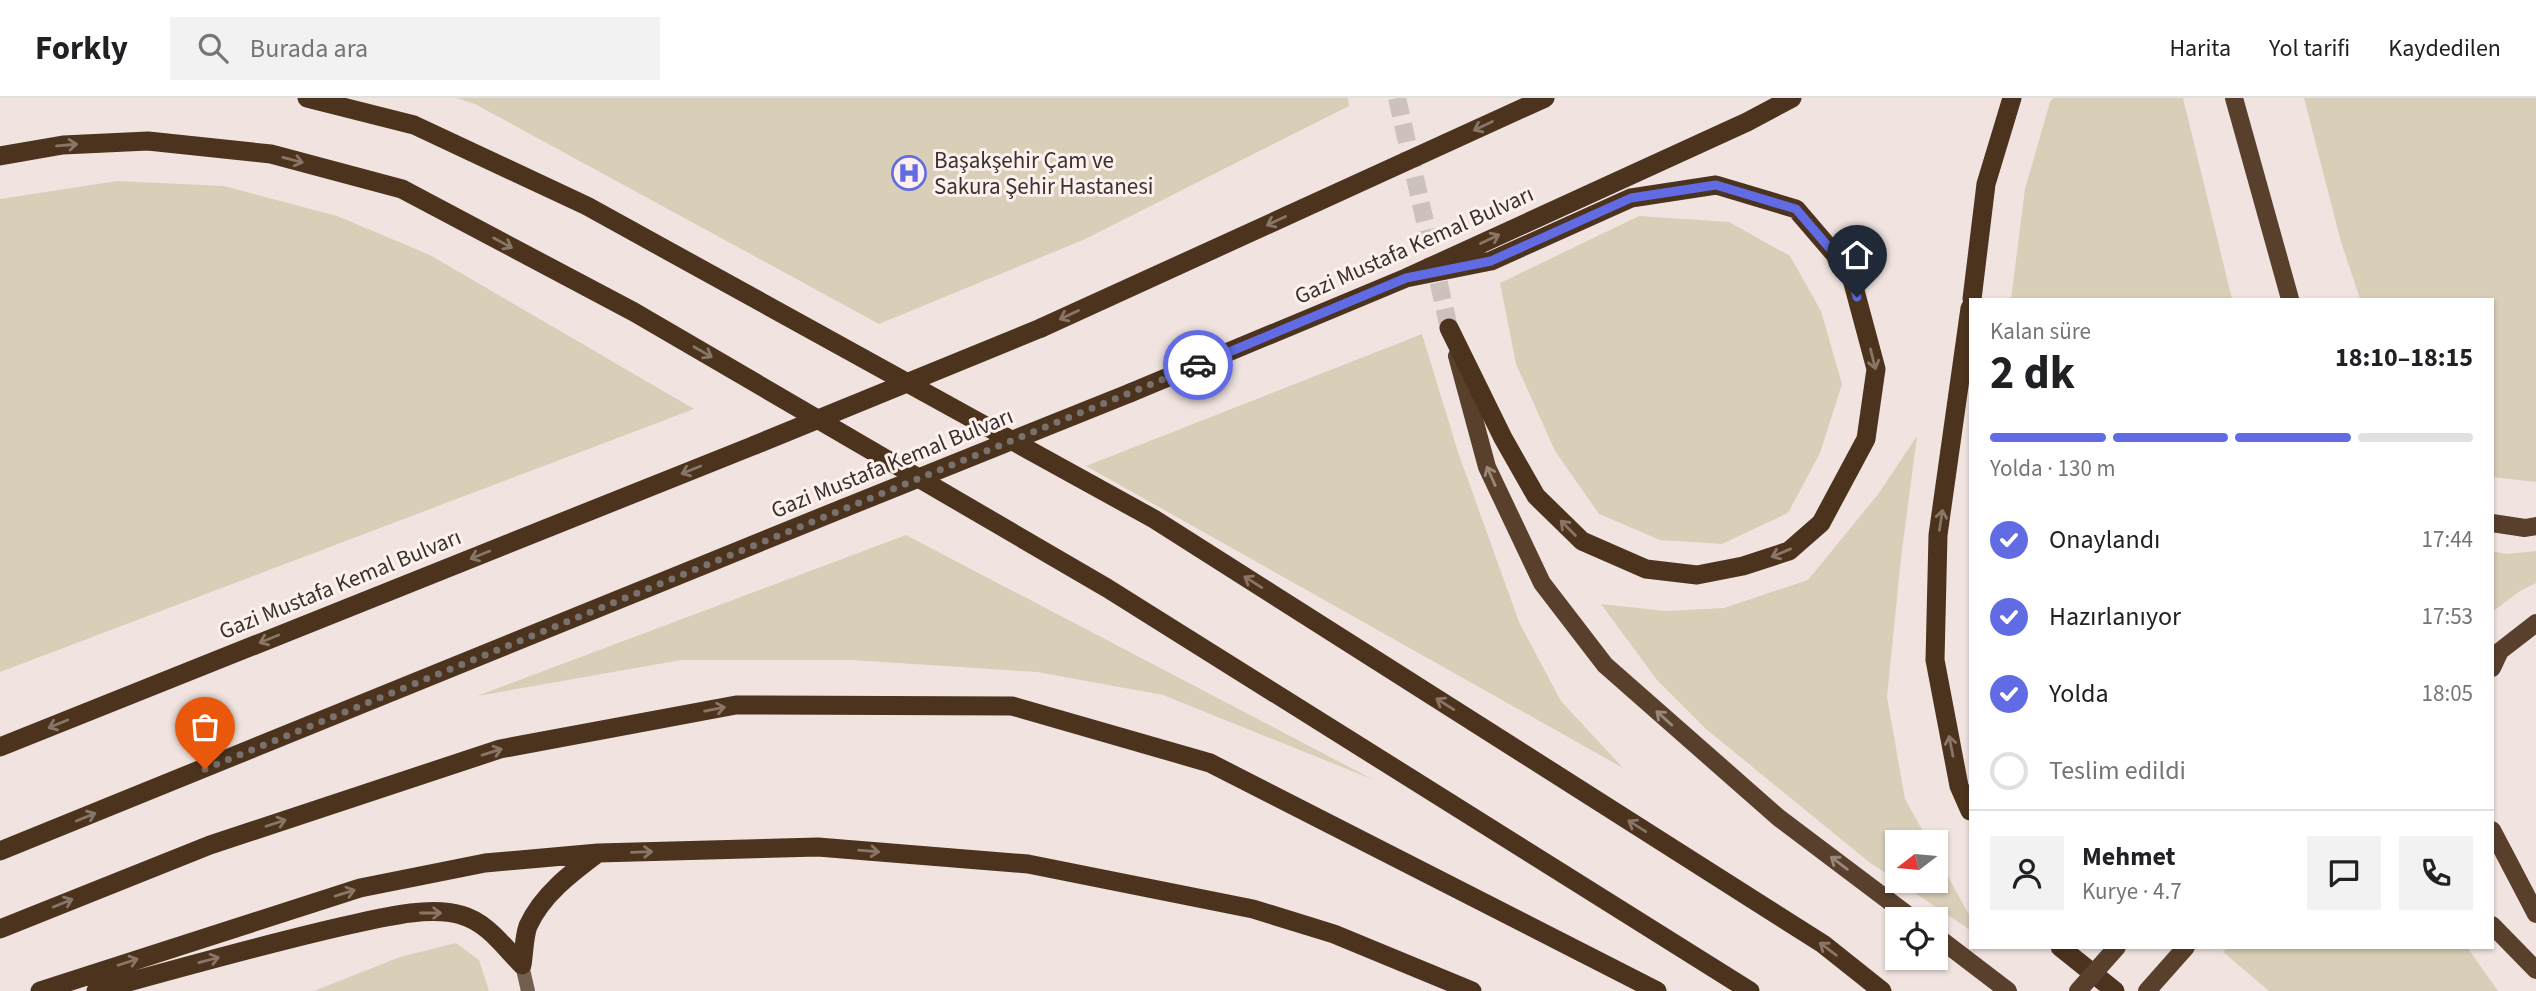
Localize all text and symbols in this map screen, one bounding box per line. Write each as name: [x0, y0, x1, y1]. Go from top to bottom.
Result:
search box: [170, 17, 660, 80]
text: Forkly: [35, 25, 128, 72]
icon: search: [194, 29, 232, 67]
text: Burada ara: [250, 30, 368, 67]
text: Harita: [2169, 31, 2231, 66]
text: Yol tarifi: [2269, 31, 2350, 66]
text: Kaydedilen: [2388, 31, 2501, 66]
one-way arrow: [1473, 120, 1494, 133]
one-way arrow: [55, 138, 78, 151]
place label: Başakşehir Çam ve Sakura Şehir Hastanesi: [934, 144, 1153, 203]
one-way arrow: [282, 154, 304, 167]
hospital icon: Başakşehir Çam ve Sakura Şehir Hastanesi: [890, 154, 928, 192]
street label: Gazi Mustafa Kemal Bulvarı: [1289, 177, 1539, 313]
one-way arrow: [1266, 215, 1287, 228]
pin: [1827, 225, 1887, 297]
one-way arrow: [1479, 232, 1500, 245]
one-way arrow: [493, 236, 513, 250]
icon: home: [1838, 236, 1876, 274]
one-way arrow: [1059, 309, 1080, 322]
text: Kalan süre: [1990, 315, 2091, 348]
courier: [1163, 330, 1233, 400]
text: 18:10–18:15: [2335, 339, 2473, 376]
text: 2 dk: [1990, 341, 2075, 406]
one-way arrow: [692, 345, 712, 359]
icon: car: [1179, 346, 1217, 384]
one-way arrow: [1867, 347, 1880, 369]
street label: Gazi Mustafa Kemal Bulvarı: [766, 399, 1018, 527]
text: Yolda · 130 m: [1990, 452, 2116, 485]
one-way arrow: [681, 465, 703, 478]
one-way arrow: [1484, 465, 1497, 487]
one-way arrow: [1934, 509, 1947, 532]
one-way arrow: [1560, 519, 1577, 536]
street label: Gazi Mustafa Kemal Bulvarı: [214, 520, 466, 648]
icon: check: [1990, 521, 2028, 559]
text: Onaylandı: [2049, 521, 2161, 558]
text: 17:44: [2422, 523, 2473, 556]
one-way arrow: [1770, 547, 1792, 560]
one-way arrow: [470, 549, 491, 562]
one-way arrow: [1244, 575, 1263, 589]
icon: check: [1990, 598, 2028, 636]
text: Hazırlanıyor: [2049, 598, 2181, 635]
text: 17:53: [2422, 600, 2473, 633]
one-way arrow: [258, 634, 280, 647]
icon: check: [1990, 675, 2028, 713]
text: Yolda: [2049, 675, 2109, 712]
text: 18:05: [2422, 677, 2473, 710]
pin: [175, 697, 235, 769]
one-way arrow: [1436, 697, 1455, 711]
one-way arrow: [703, 701, 726, 715]
icon: bag: [186, 708, 224, 746]
one-way arrow: [1656, 709, 1673, 726]
one-way arrow: [47, 718, 69, 731]
one-way arrow: [1944, 735, 1958, 758]
one-way arrow: [481, 745, 503, 757]
text: Teslim edildi: [2049, 752, 2186, 789]
one-way arrow: [75, 809, 97, 822]
one-way arrow: [265, 816, 287, 829]
one-way arrow: [1628, 818, 1647, 833]
north arrow: [1885, 830, 1948, 892]
map controls: [1885, 830, 1948, 970]
button: person: [1990, 836, 2064, 910]
button: chat: [2307, 836, 2381, 910]
button: phone: [2399, 836, 2473, 910]
text: Mehmet: [2082, 838, 2176, 875]
one-way arrow: [630, 845, 653, 858]
one-way arrow: [857, 845, 880, 858]
one-way arrow: [1830, 855, 1848, 870]
text: Kurye · 4.7: [2082, 875, 2182, 908]
one-way arrow: [333, 886, 355, 899]
one-way arrow: [52, 896, 74, 909]
one-way arrow: [419, 906, 442, 920]
button: locate: [1885, 907, 1948, 970]
one-way arrow: [1820, 941, 1838, 956]
one-way arrow: [197, 953, 220, 966]
one-way arrow: [116, 955, 138, 967]

